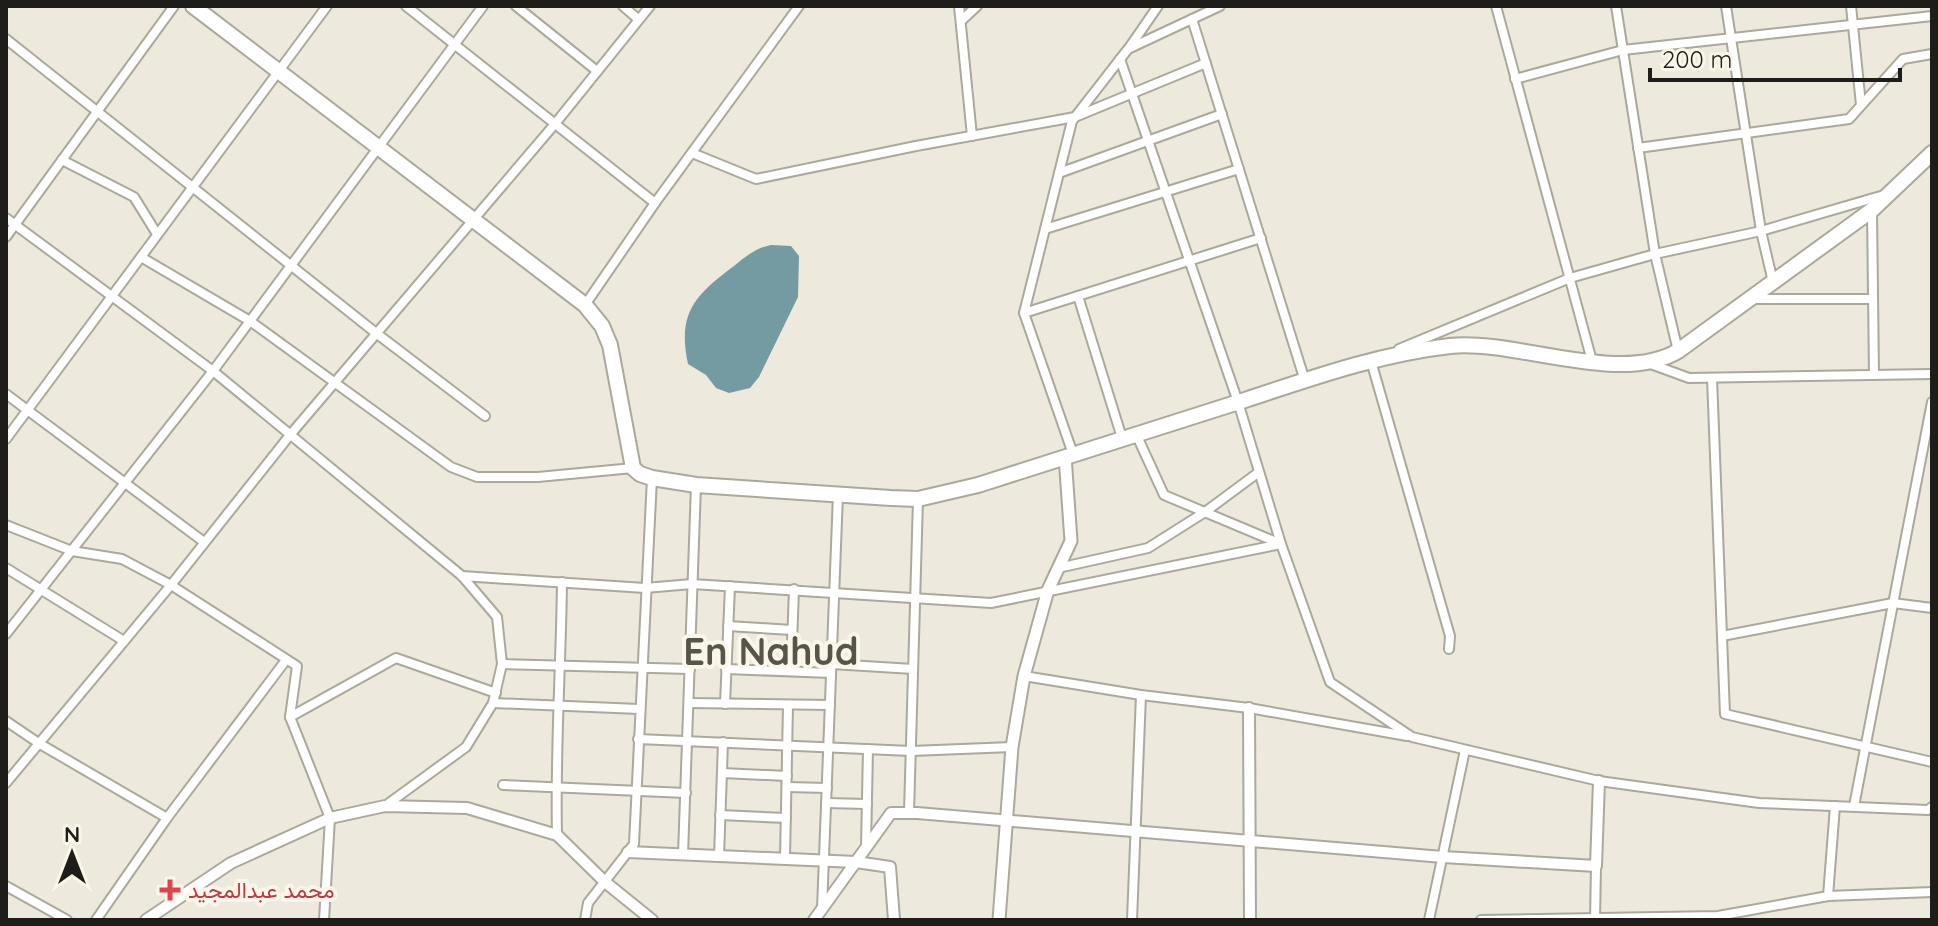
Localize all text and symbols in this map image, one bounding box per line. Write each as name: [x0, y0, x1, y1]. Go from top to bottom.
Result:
scale bar: [1650, 32, 1900, 82]
text: 200 m: [1662, 44, 1732, 74]
district label: En Nahud: [683, 627, 859, 675]
north arrow: [32, 814, 112, 894]
text: N: [64, 820, 80, 848]
place label: محمد عبدالمجيد: [188, 876, 335, 904]
marker: محمد عبدالمجيد: [159, 879, 181, 901]

